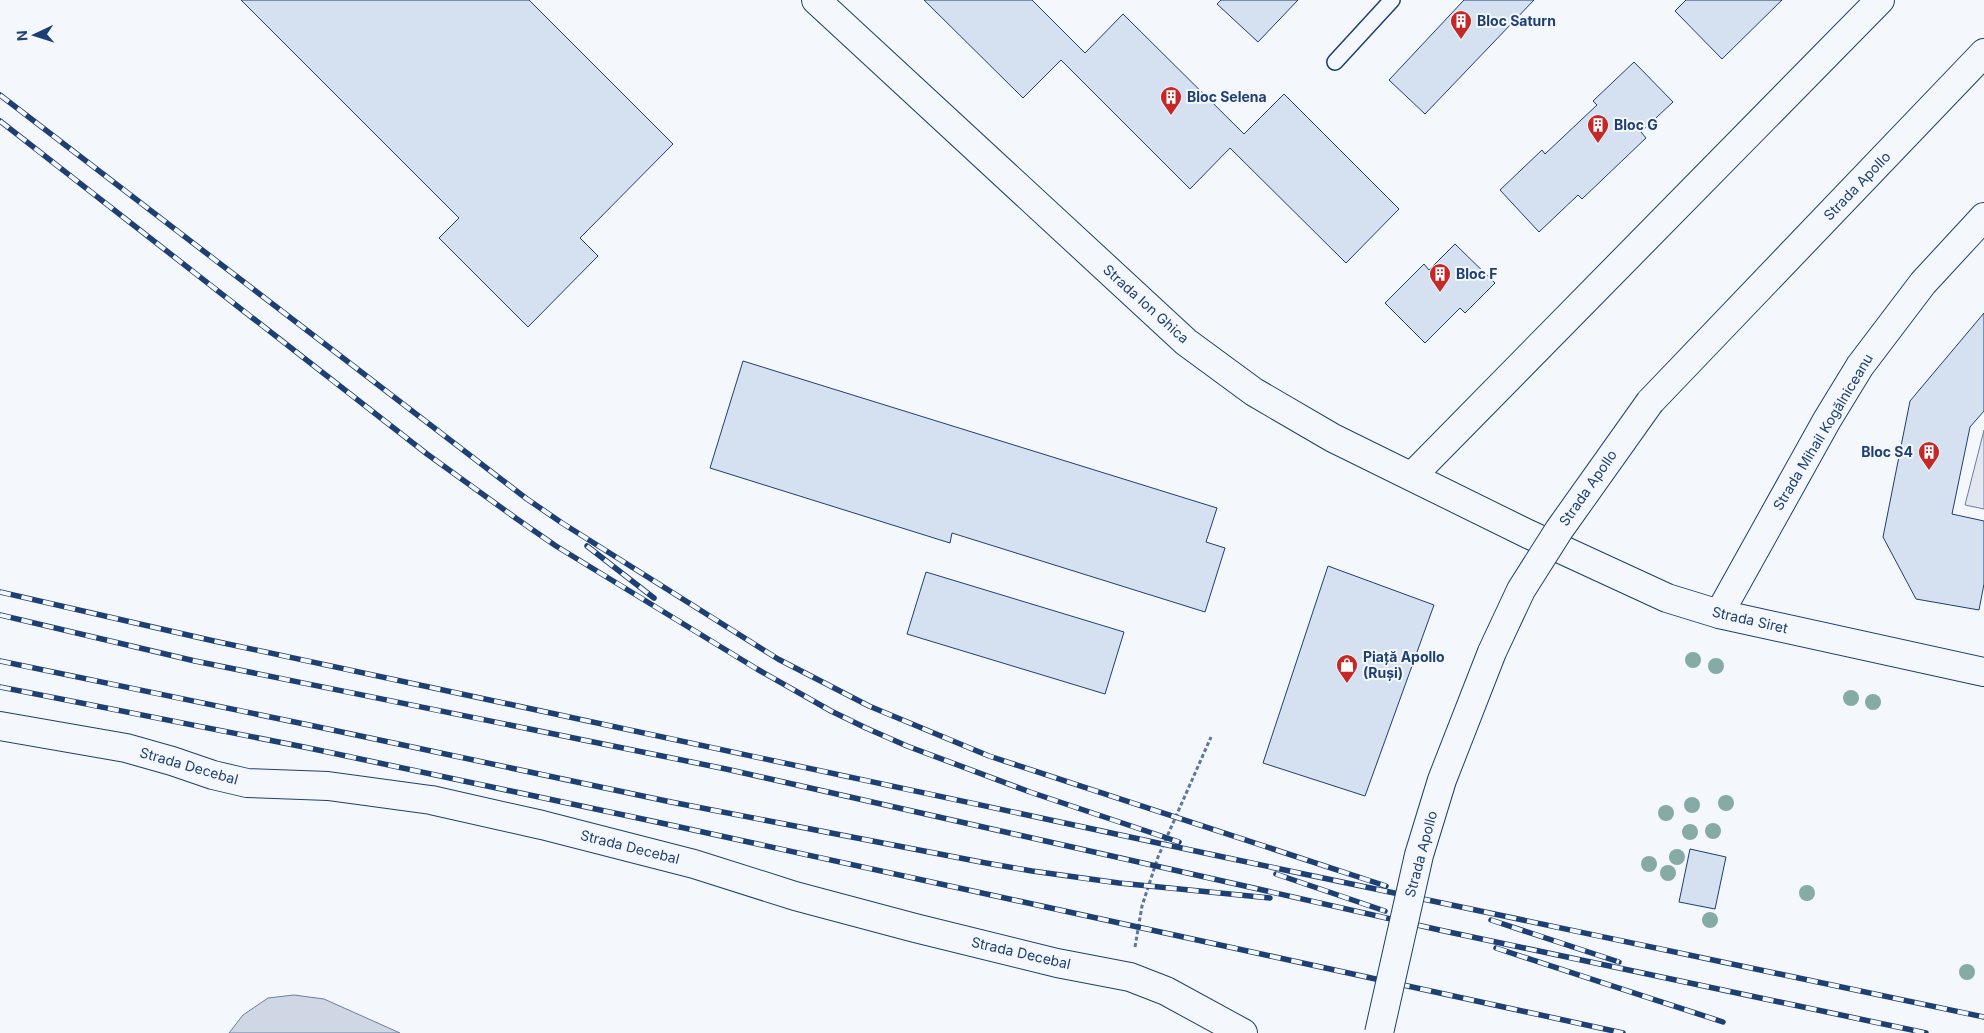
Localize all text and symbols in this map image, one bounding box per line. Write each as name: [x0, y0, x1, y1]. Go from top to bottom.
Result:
building icon: Bloc Saturn: [1449, 9, 1473, 40]
north arrow: [10, 10, 60, 60]
place label: Bloc Saturn: [1477, 12, 1556, 29]
text: N: [13, 30, 30, 42]
building icon: Bloc Selena: [1159, 85, 1183, 116]
place label: Bloc Selena: [1187, 88, 1267, 105]
building icon: Bloc G: [1586, 113, 1610, 144]
place label: Bloc G: [1614, 116, 1658, 133]
street label: Strada Apollo: [1820, 148, 1894, 224]
street label: Strada Ion Ghica: [1100, 261, 1193, 347]
building icon: Bloc F: [1428, 262, 1452, 293]
place label: Bloc F: [1456, 265, 1497, 282]
street label: Strada Mihail Kogălniceanu: [1769, 350, 1876, 513]
building icon: Bloc S4: [1917, 440, 1941, 471]
place label: Bloc S4: [1861, 443, 1913, 460]
street label: Strada Apollo: [1555, 446, 1620, 529]
street label: Strada Siret: [1711, 603, 1790, 637]
place label: Piață Apollo (Ruși): [1363, 648, 1445, 681]
shop icon: Piață Apollo (Ruși): [1335, 653, 1359, 684]
street label: Strada Decebal: [138, 743, 240, 788]
street label: Strada Apollo: [1401, 809, 1440, 899]
street label: Strada Decebal: [579, 826, 681, 867]
street label: Strada Decebal: [970, 933, 1072, 972]

